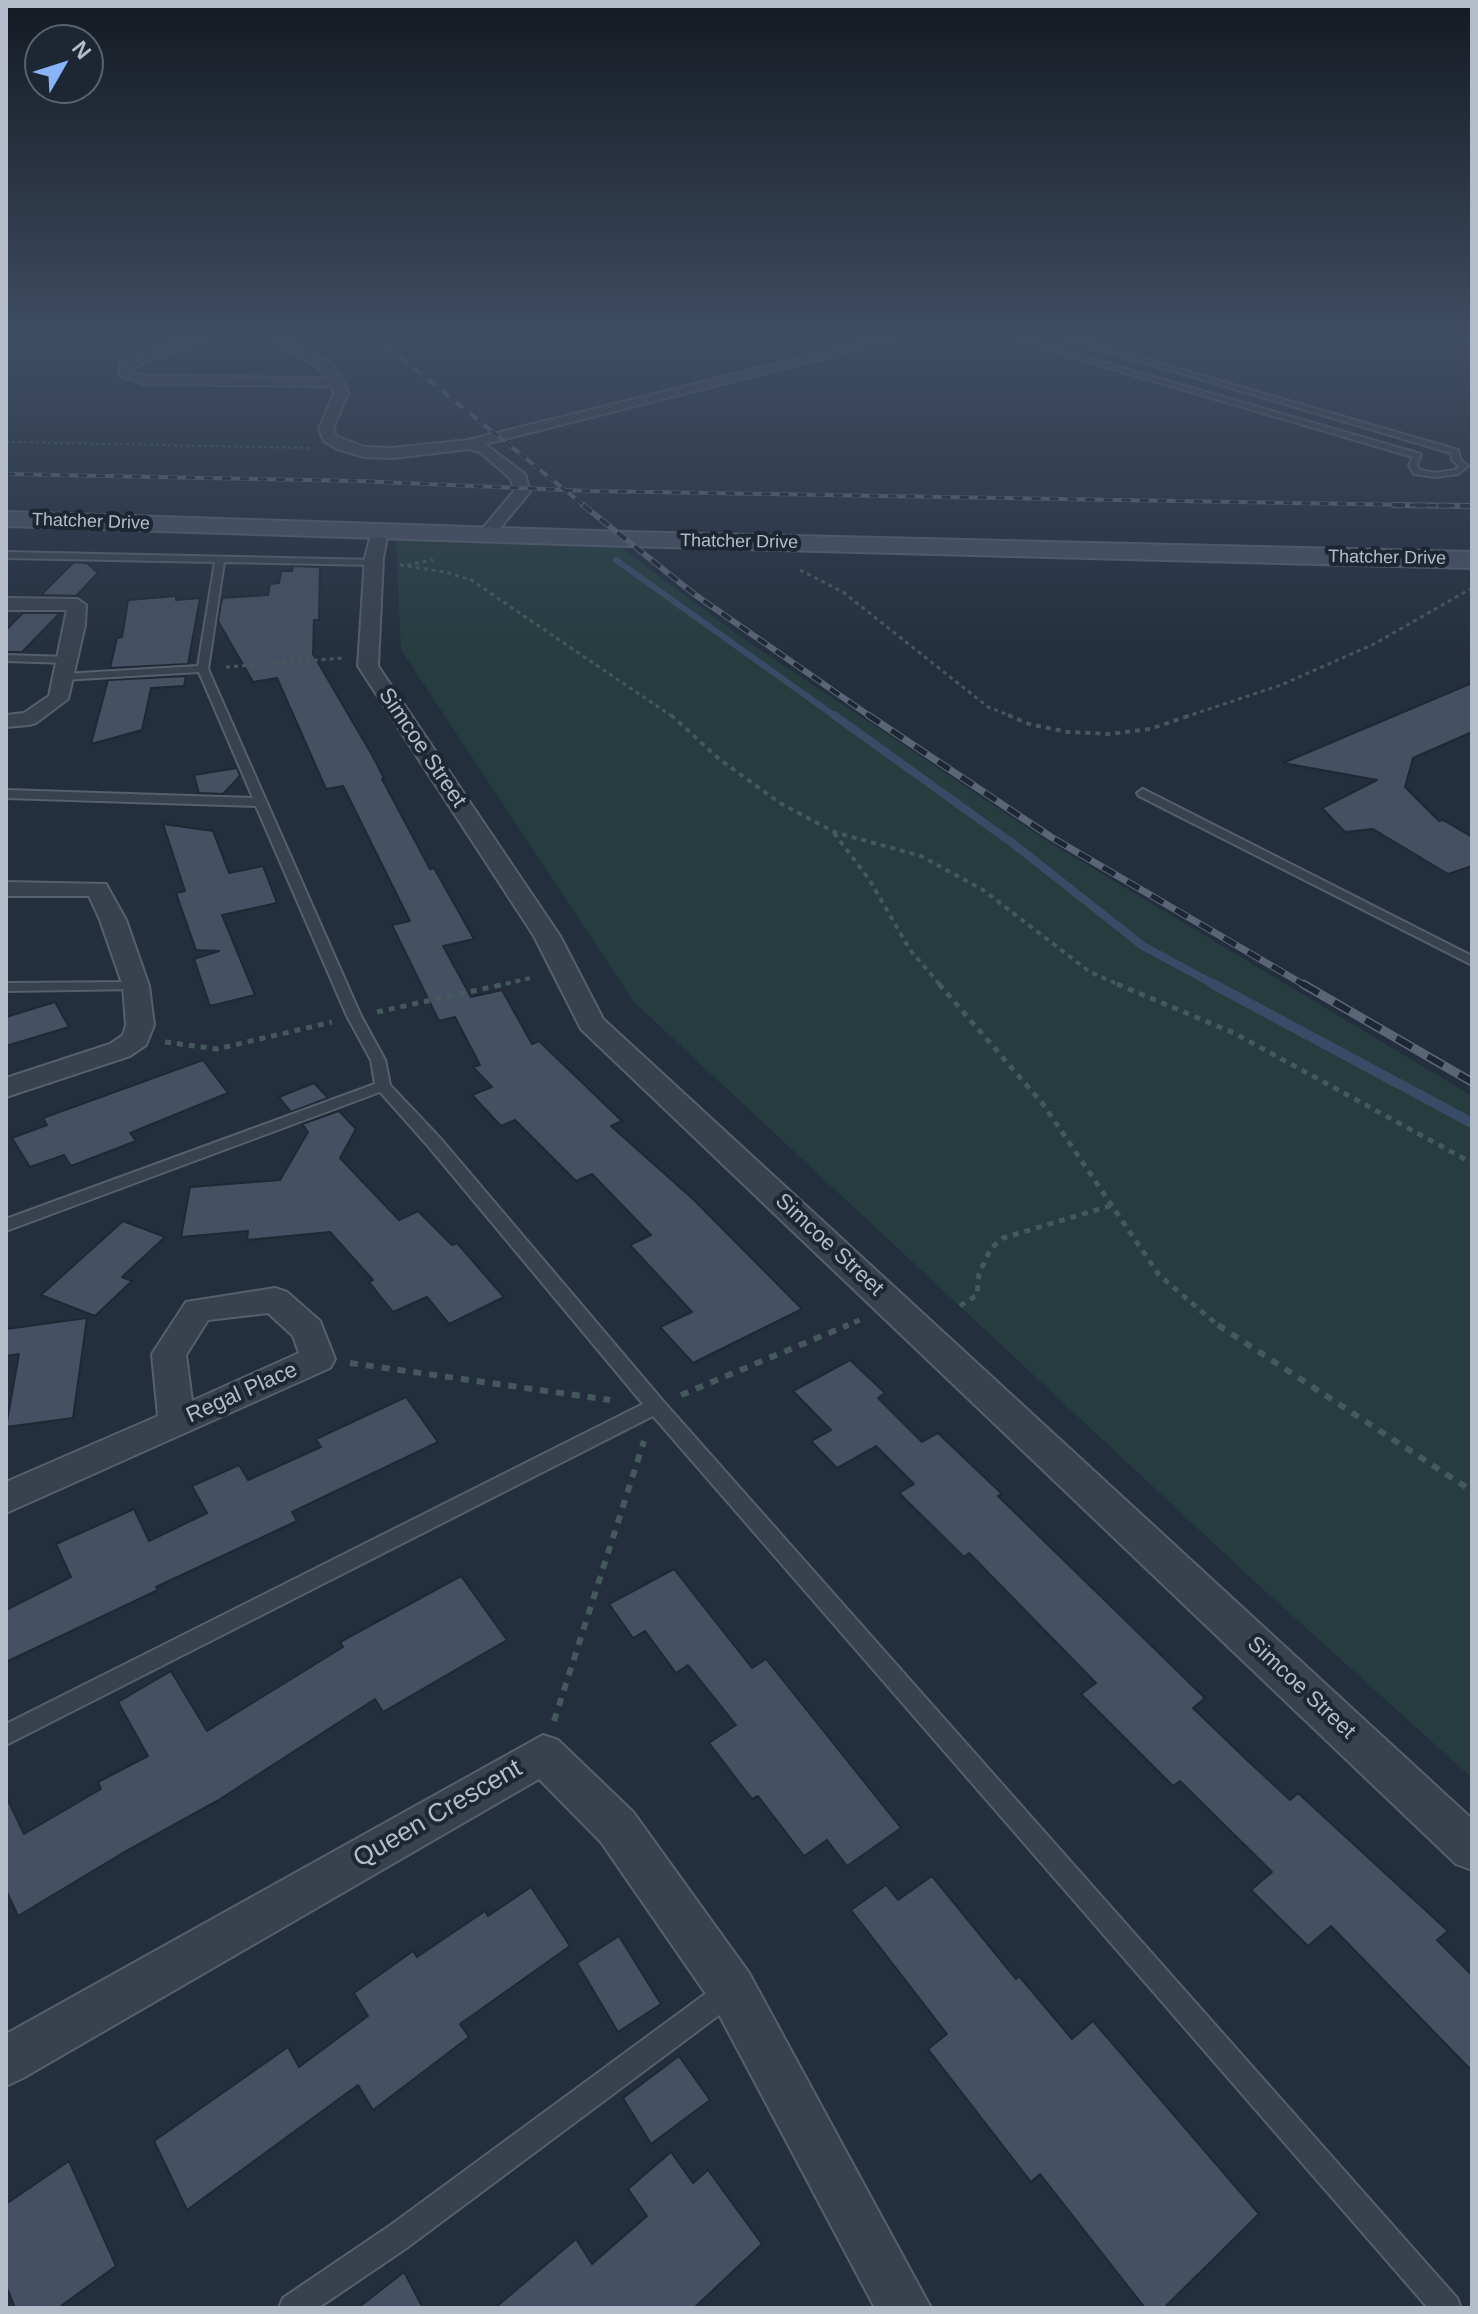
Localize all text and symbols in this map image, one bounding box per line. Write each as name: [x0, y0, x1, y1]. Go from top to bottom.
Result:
north arrow: [24, 24, 104, 104]
text: N: [67, 36, 96, 64]
street label: Thatcher Drive: [32, 509, 150, 535]
street label: Thatcher Drive: [680, 530, 798, 554]
street label: Thatcher Drive: [1328, 546, 1446, 570]
street label: Simcoe Street: [372, 683, 472, 813]
street label: Simcoe Street: [769, 1188, 889, 1302]
street label: Regal Place: [182, 1357, 302, 1429]
street label: Simcoe Street: [1241, 1631, 1361, 1745]
street label: Queen Crescent: [348, 1753, 528, 1875]

